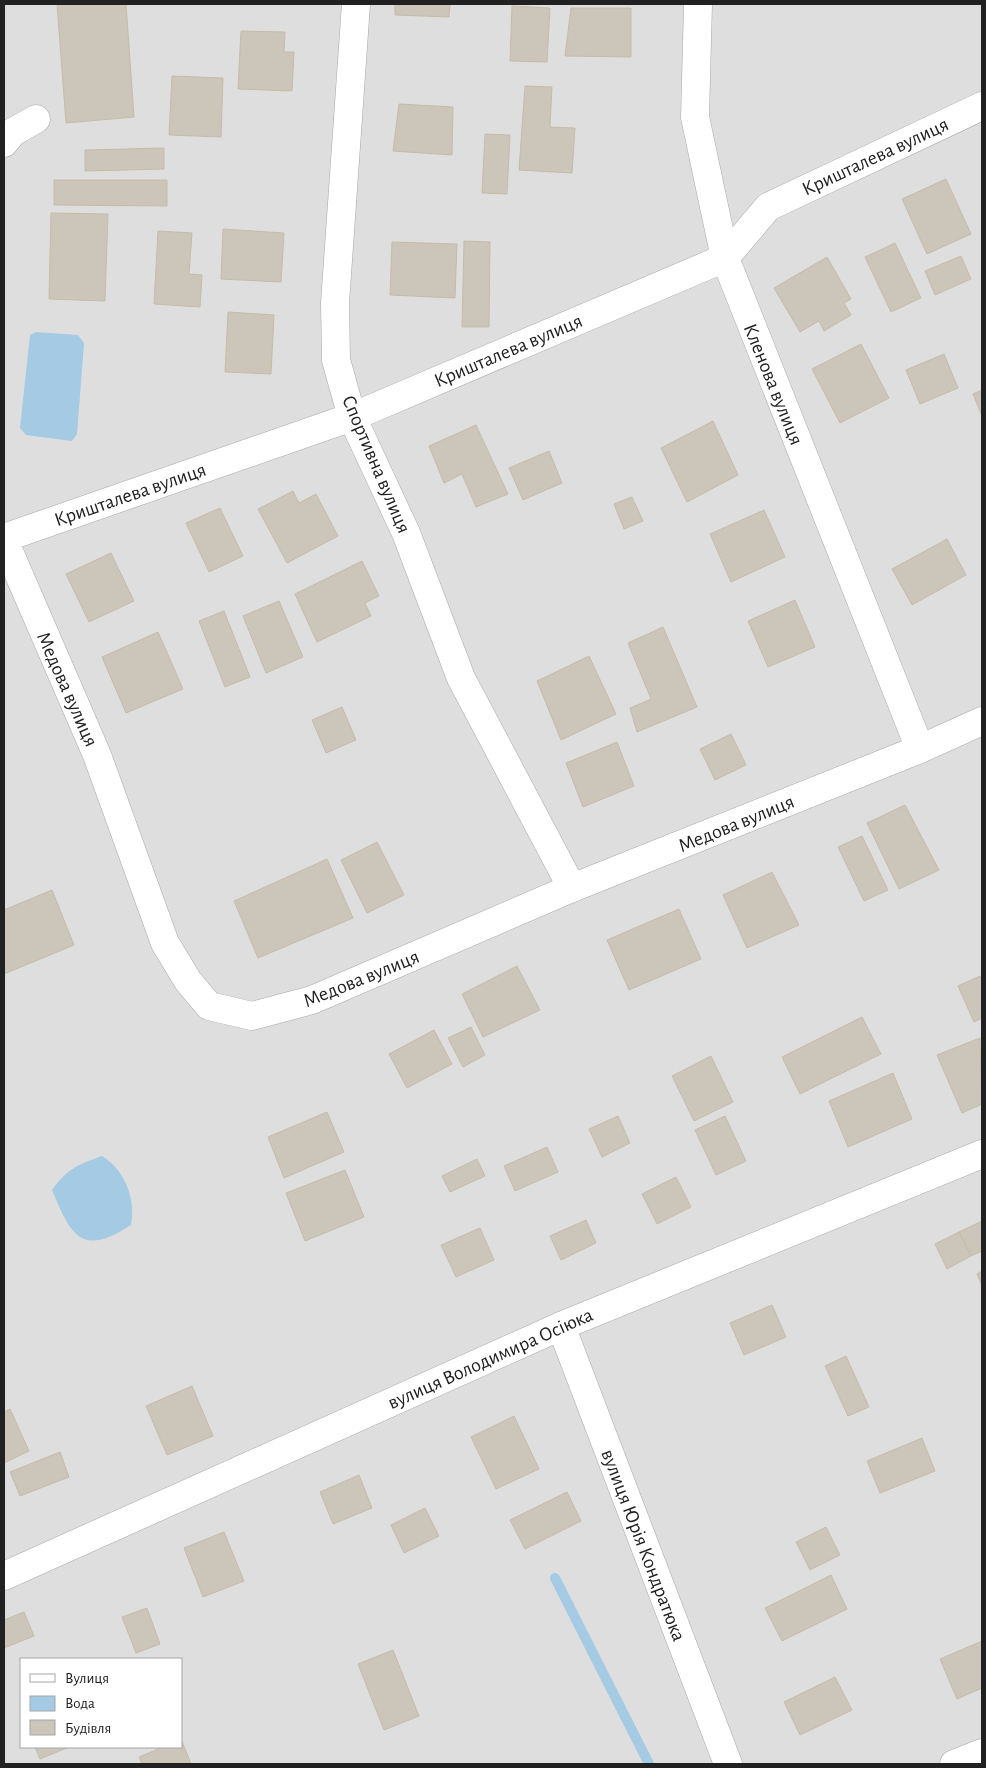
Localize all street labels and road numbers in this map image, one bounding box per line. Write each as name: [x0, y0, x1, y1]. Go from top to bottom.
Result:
street label: Кришталева вулиця: [799, 114, 952, 200]
street label: Кришталева вулиця: [431, 311, 586, 391]
street label: Кленова вулиця: [740, 321, 806, 448]
street label: Спортивна вулиця: [338, 393, 414, 536]
street label: Кришталева вулиця: [52, 460, 209, 530]
street label: Медова вулиця: [33, 629, 101, 750]
street label: Медова вулиця: [675, 792, 797, 856]
street label: Медова вулиця: [300, 947, 422, 1011]
street label: вулиця Володимира Осіюка: [385, 1305, 596, 1413]
street label: вулиця Юрія Кондратюка: [597, 1447, 689, 1644]

